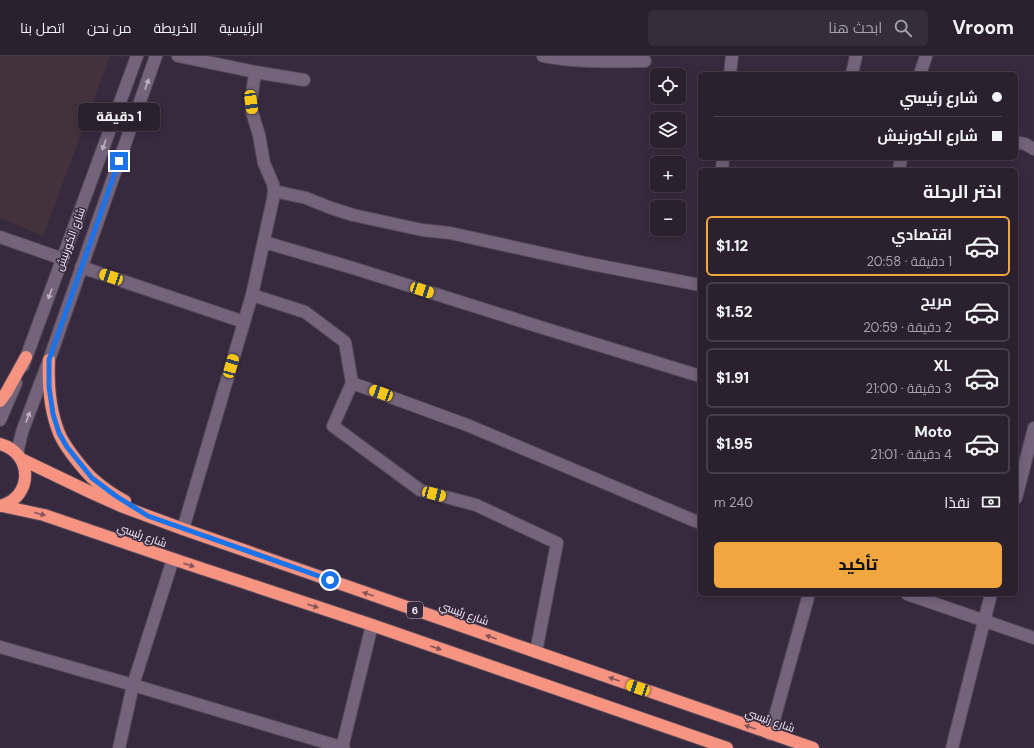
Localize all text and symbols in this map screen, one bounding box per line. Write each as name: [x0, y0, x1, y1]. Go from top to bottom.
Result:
search box: [648, 10, 928, 46]
text: Vroom: [952, 15, 1014, 40]
icon: search: [892, 17, 914, 39]
text: ابحث هنا: [828, 18, 882, 38]
text: اتصل بنا: [20, 19, 65, 37]
text: من نحن: [87, 19, 131, 37]
text: الخريطة: [153, 19, 197, 37]
text: الرئيسية: [219, 19, 263, 37]
map controls: [650, 68, 686, 236]
button: locate: [650, 68, 686, 104]
one-way arrow: [144, 77, 150, 89]
text: شارع رئيسي: [900, 88, 978, 108]
car: [243, 89, 259, 115]
callout: 1 دقيقة: [78, 103, 160, 131]
text: 1 دقيقة: [96, 108, 142, 125]
button: layers: [650, 112, 686, 148]
text: شارع الكورنيش: [878, 126, 978, 146]
one-way arrow: [101, 140, 107, 152]
route end: [110, 152, 128, 170]
button: +: [650, 156, 686, 192]
text: اختر الرحلة: [923, 180, 1002, 204]
button: −: [650, 200, 686, 236]
street label: شارع الكورنيش: [52, 205, 89, 273]
text: اقتصادي: [892, 225, 952, 245]
icon: car: [964, 228, 1000, 264]
text: $1.12: [716, 236, 748, 256]
text: 1 دقيقة · 20:58: [866, 253, 952, 270]
car: [98, 267, 124, 287]
car: [409, 281, 435, 299]
one-way arrow: [47, 288, 53, 300]
text: مريح: [920, 291, 952, 311]
icon: car: [964, 294, 1000, 330]
text: $1.52: [716, 302, 752, 322]
text: 2 دقيقة · 20:59: [863, 319, 952, 336]
car: [222, 353, 240, 379]
text: XL: [934, 356, 952, 376]
icon: car: [964, 360, 1000, 396]
text: $1.91: [716, 368, 749, 388]
text: 3 دقيقة · 21:00: [866, 380, 952, 397]
car: [368, 383, 394, 403]
one-way arrow: [25, 411, 31, 423]
text: Moto: [914, 422, 952, 442]
icon: car: [964, 426, 1000, 462]
text: $1.95: [716, 434, 753, 454]
text: 4 دقيقة · 21:01: [870, 446, 952, 463]
car: [421, 485, 447, 503]
icon: cash: [980, 491, 1002, 513]
text: نقدًا: [944, 493, 970, 513]
text: 240 m: [714, 494, 753, 511]
one-way arrow: [34, 511, 46, 517]
street label: شارع رئيسي: [115, 520, 169, 551]
button: تأكيد: [714, 542, 1002, 588]
one-way arrow: [184, 562, 196, 568]
route start: [321, 571, 339, 589]
one-way arrow: [362, 590, 374, 596]
street label: شارع رئيسي: [437, 598, 491, 629]
road number: 6: [407, 602, 423, 618]
one-way arrow: [307, 603, 319, 609]
one-way arrow: [485, 633, 497, 639]
one-way arrow: [430, 645, 442, 651]
one-way arrow: [607, 676, 619, 682]
car: [625, 678, 651, 698]
street label: شارع رئيسي: [743, 705, 797, 736]
one-way arrow: [743, 723, 755, 729]

